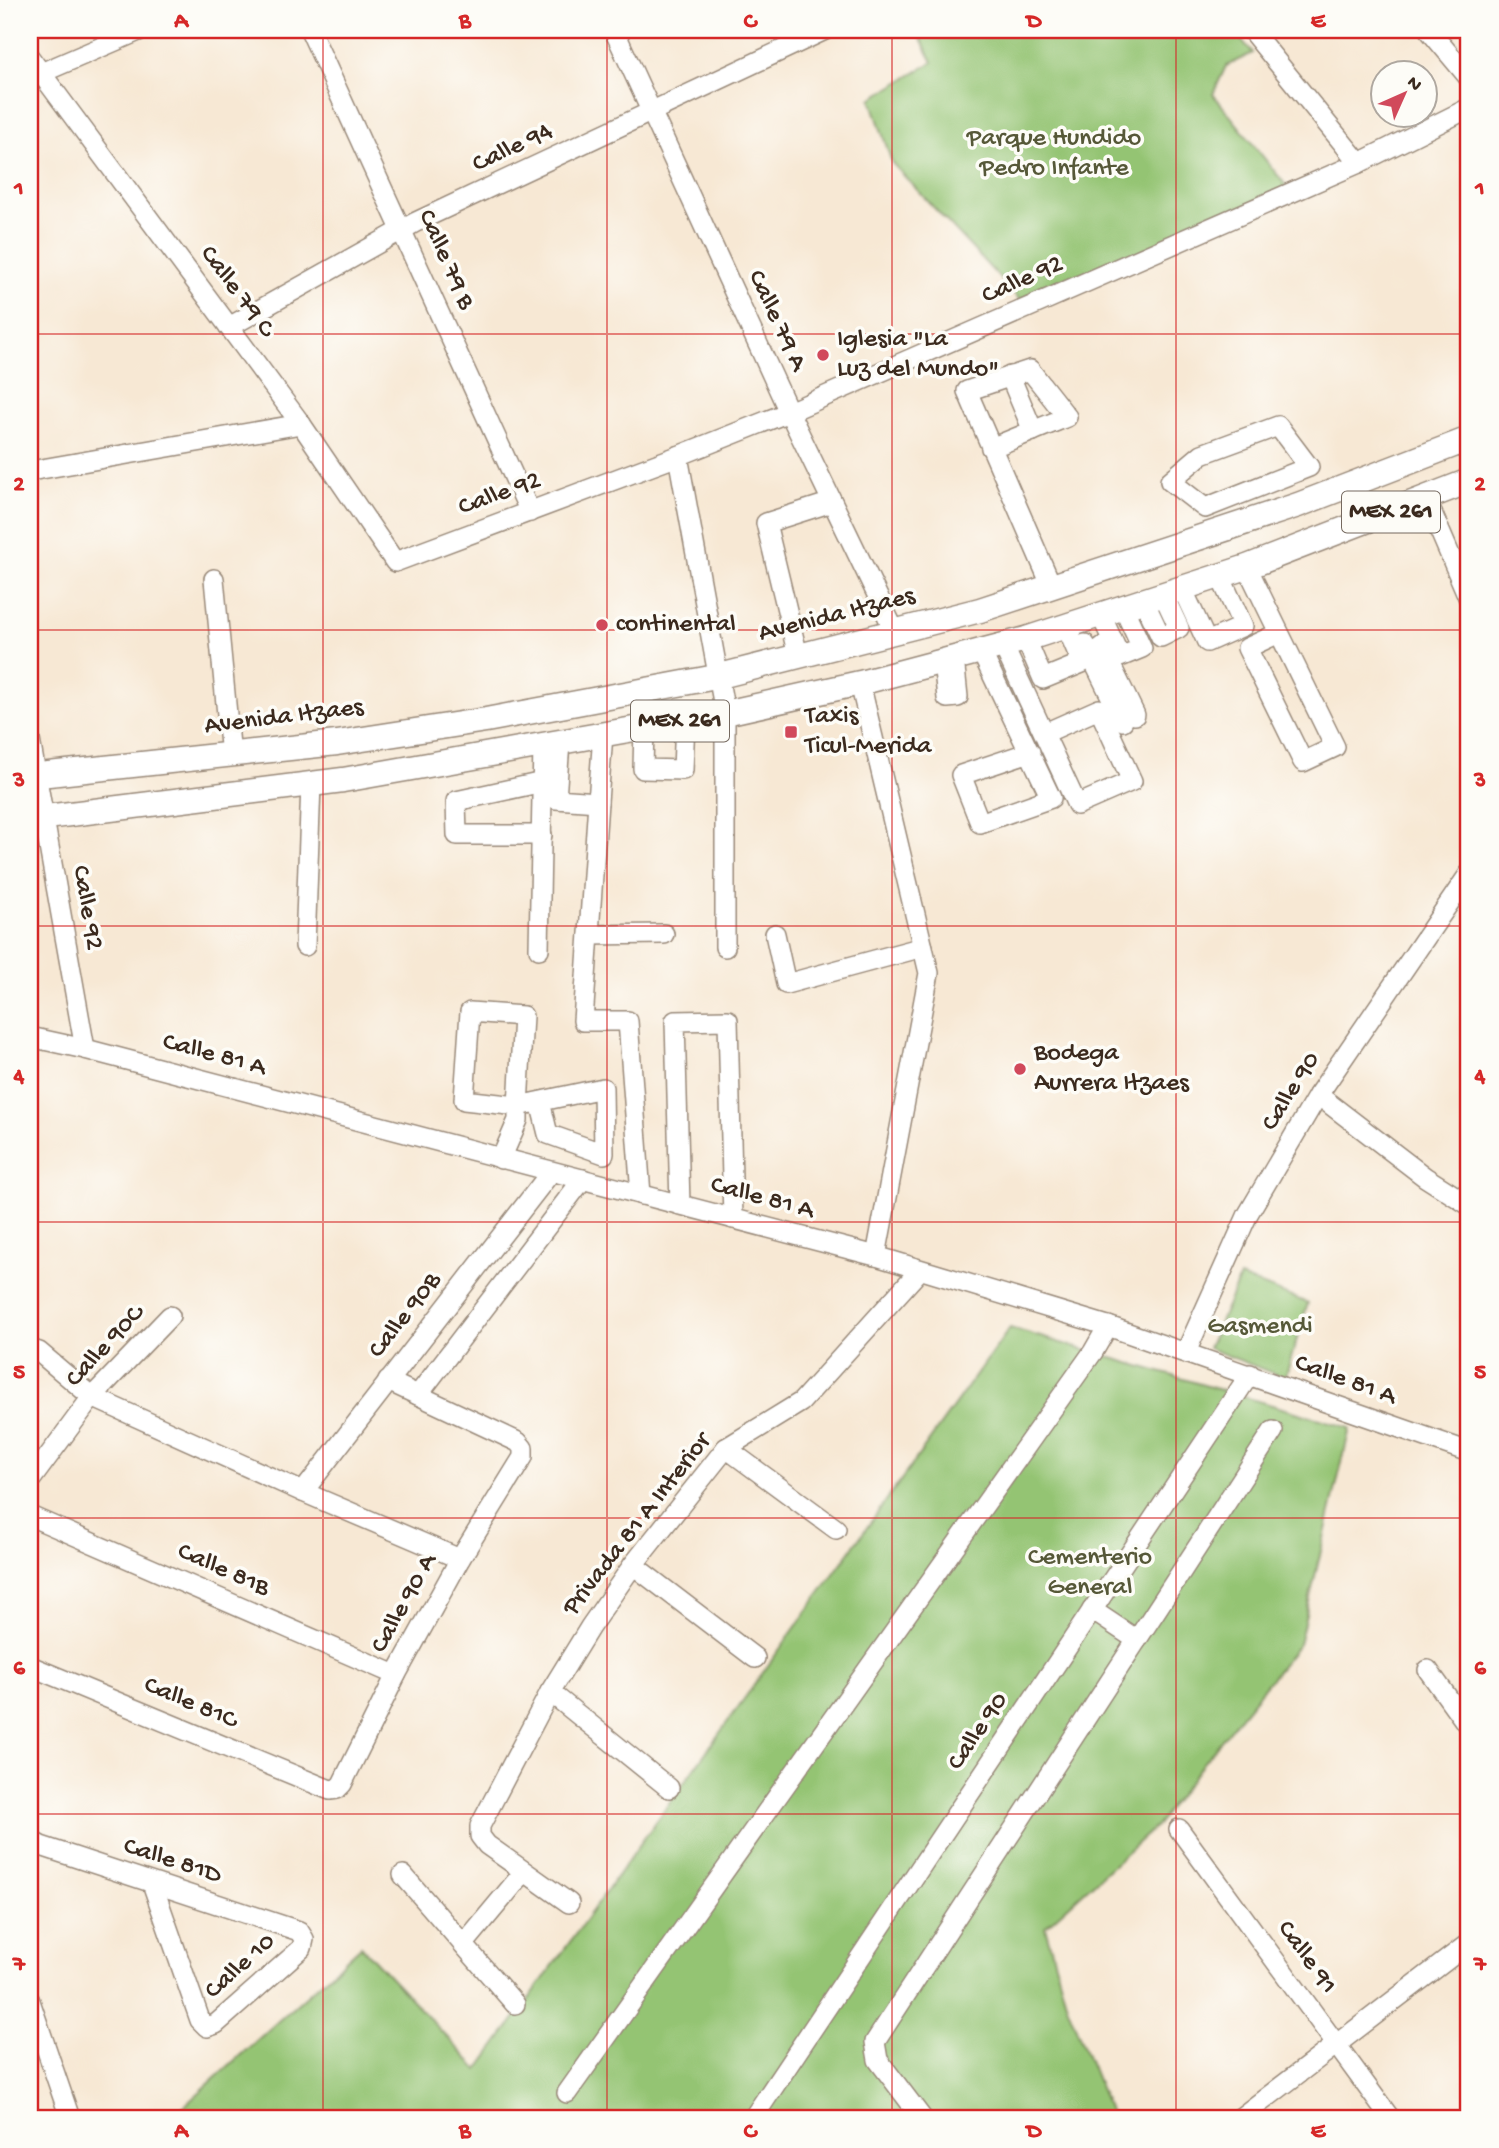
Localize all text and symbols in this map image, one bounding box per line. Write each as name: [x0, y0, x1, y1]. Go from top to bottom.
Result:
text: A: [173, 9, 189, 36]
text: B: [458, 9, 472, 36]
text: C: [744, 9, 759, 36]
text: D: [1025, 9, 1043, 36]
text: E: [1311, 9, 1327, 36]
north arrow: [1370, 60, 1440, 130]
text: N: [1401, 72, 1426, 97]
street label: Calle 94: [468, 117, 558, 181]
park label: Parque Hundido Pedro Infante: [966, 124, 1141, 185]
text: 1: [13, 176, 24, 203]
text: 1: [1474, 176, 1485, 203]
street label: Calle 79 B: [409, 205, 481, 315]
street label: Calle 79 C: [192, 240, 282, 345]
street label: Calle 92: [978, 249, 1069, 313]
street label: Calle 79 A: [739, 266, 813, 378]
place label: Iglesia "La Luz del Mundo": [837, 325, 999, 386]
marker: Iglesia "La Luz del Mundo": [815, 347, 831, 363]
street label: Calle 92: [455, 466, 546, 524]
text: 2: [13, 472, 25, 499]
text: 2: [1474, 472, 1486, 499]
road number: MEX 261: [1342, 491, 1440, 532]
street label: Avenida Itzaes: [756, 581, 920, 650]
place label: continental: [616, 610, 736, 641]
marker: continental: [594, 617, 610, 633]
street label: Avenida Itzaes: [203, 693, 367, 743]
road number: MEX 261: [631, 700, 729, 742]
place label: Taxis Ticul-Merida: [803, 702, 933, 763]
marker: Taxis Ticul-Merida: [783, 724, 799, 740]
text: 3: [12, 768, 25, 795]
text: 3: [1473, 768, 1486, 795]
street label: Calle 92: [63, 863, 109, 953]
street label: Calle 81 A: [159, 1027, 271, 1085]
place label: Bodega Aurrera Itzaes: [1033, 1039, 1190, 1100]
street label: Calle 90: [1256, 1047, 1328, 1137]
marker: Bodega Aurrera Itzaes: [1012, 1061, 1028, 1077]
text: 4: [13, 1064, 25, 1091]
text: 4: [1474, 1064, 1486, 1091]
street label: Calle 81 A: [707, 1170, 819, 1228]
street label: Calle 90B: [363, 1266, 450, 1365]
street label: Calle 90C: [60, 1298, 153, 1395]
park label: Gasmendi: [1207, 1312, 1313, 1343]
street label: Calle 81 A: [1290, 1348, 1402, 1414]
text: 5: [13, 1360, 25, 1387]
text: 5: [1474, 1360, 1486, 1387]
street label: Privada 81 A Interior: [556, 1425, 721, 1623]
street label: Calle 81B: [172, 1537, 275, 1605]
park label: Cementerio General: [1028, 1543, 1152, 1604]
street label: Calle 90 A: [365, 1547, 446, 1659]
text: 6: [13, 1656, 26, 1683]
text: 6: [1474, 1656, 1487, 1683]
street label: Calle 81C: [139, 1671, 243, 1738]
street label: Calle 90: [942, 1687, 1016, 1777]
street label: Calle 81D: [119, 1832, 225, 1892]
street label: Calle 91: [1269, 1915, 1343, 2001]
street label: Calle 10: [199, 1927, 283, 2007]
text: 7: [12, 1952, 26, 1979]
text: 7: [1473, 1952, 1487, 1979]
text: A: [173, 2119, 189, 2146]
text: B: [458, 2119, 472, 2146]
text: C: [744, 2119, 759, 2146]
text: D: [1025, 2119, 1043, 2146]
text: E: [1311, 2119, 1327, 2146]

